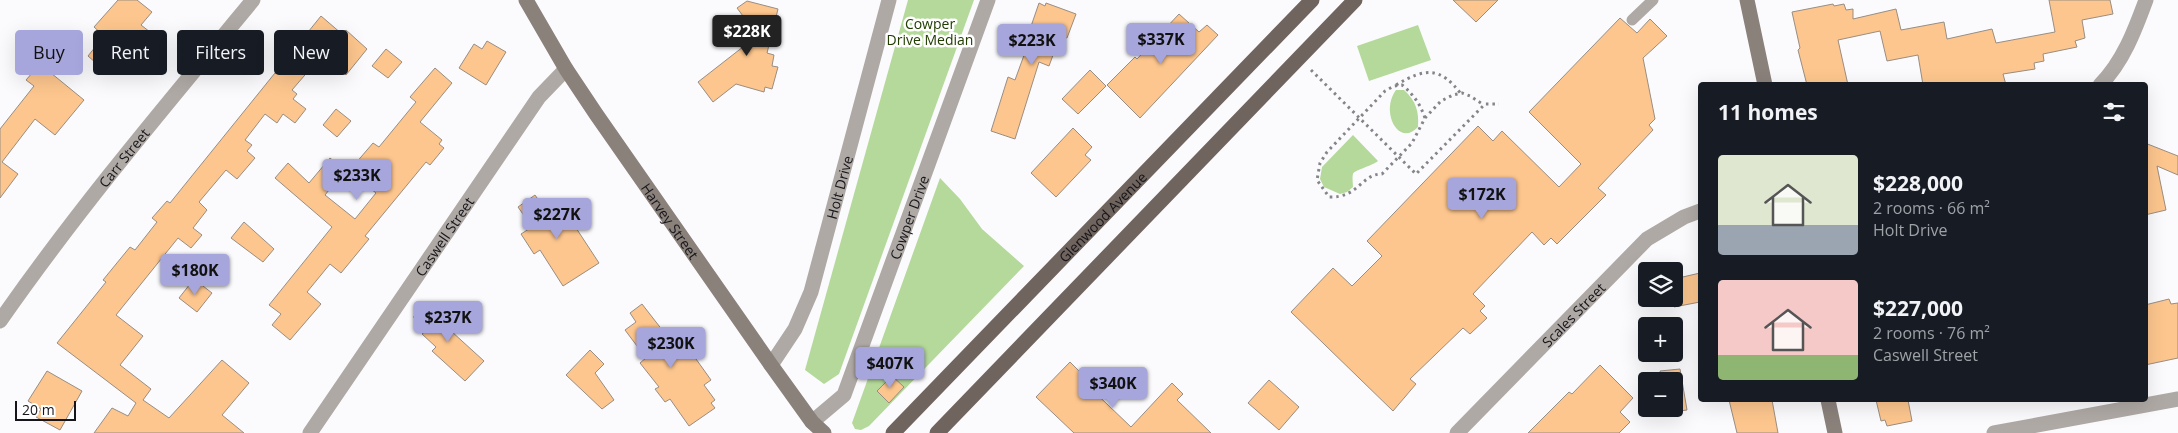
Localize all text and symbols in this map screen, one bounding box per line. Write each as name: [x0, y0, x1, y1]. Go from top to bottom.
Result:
park label: Cowper Drive Median: [887, 14, 973, 49]
pin: $228K: [712, 15, 782, 57]
text: $228K: [723, 20, 771, 42]
pin: $337K: [1126, 22, 1196, 65]
pin: $223K: [997, 23, 1067, 66]
text: $337K: [1137, 28, 1185, 50]
text: $223K: [1008, 29, 1056, 51]
chip: Buy: [15, 30, 83, 75]
chip: Rent: [93, 30, 167, 75]
chip: Filters: [177, 30, 264, 75]
chip: New: [274, 30, 348, 75]
text: 11 homes: [1718, 98, 1818, 126]
icon: filters: [2100, 98, 2128, 126]
street label: Carr Street: [94, 124, 153, 191]
street label: Holt Drive: [821, 153, 857, 221]
pin: $233K: [322, 158, 392, 201]
text: $233K: [333, 164, 381, 186]
street label: Glenwood Avenue: [1054, 167, 1151, 266]
text: $228,000: [1873, 169, 1963, 197]
street label: Cowper Drive: [885, 172, 933, 262]
icon: home: [1758, 175, 1818, 235]
pin: $172K: [1447, 178, 1517, 220]
street label: Harvey Street: [637, 179, 704, 263]
text: $172K: [1458, 183, 1506, 205]
street label: Caswell Street: [410, 193, 478, 280]
text: 2 rooms · 66 m²: [1873, 197, 1990, 219]
pin: $227K: [522, 198, 592, 240]
text: $227K: [533, 203, 581, 225]
text: Holt Drive: [1873, 219, 1947, 241]
pin: $180K: [160, 254, 230, 296]
text: $180K: [171, 259, 219, 281]
map controls: [1638, 262, 1683, 417]
button: layers: [1638, 262, 1683, 307]
street label: Scales Street: [1537, 278, 1609, 351]
text: $227,000: [1873, 294, 1963, 322]
pin: $237K: [413, 300, 483, 343]
icon: home: [1758, 300, 1818, 360]
text: $237K: [424, 306, 472, 328]
button: +: [1638, 317, 1683, 362]
text: 2 rooms · 76 m²: [1873, 322, 1990, 344]
pin: $230K: [636, 326, 706, 369]
text: $230K: [647, 332, 695, 354]
text: Caswell Street: [1873, 344, 1978, 366]
pin: $407K: [855, 346, 925, 389]
text: $407K: [866, 352, 914, 374]
pin: $340K: [1078, 366, 1148, 409]
text: $340K: [1089, 372, 1137, 394]
button: −: [1638, 372, 1683, 417]
scale bar: [15, 398, 76, 421]
text: 20 m: [22, 400, 55, 419]

